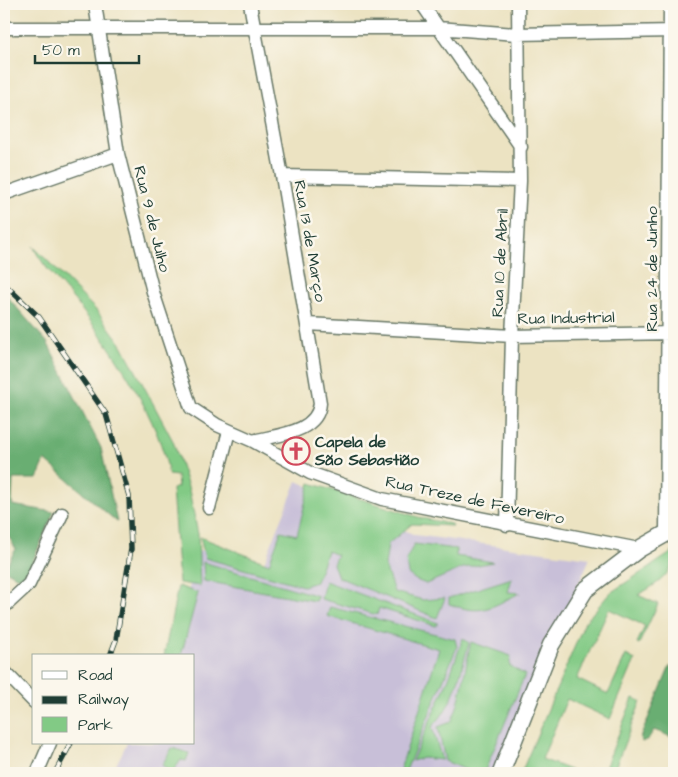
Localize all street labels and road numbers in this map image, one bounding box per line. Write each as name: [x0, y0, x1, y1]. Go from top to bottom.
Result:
street label: Rua 9 de Julho: [128, 164, 176, 274]
street label: Rua 13 de Março: [288, 178, 332, 304]
street label: Rua 24 de Junho: [641, 206, 663, 332]
street label: Rua 10 de Abril: [486, 208, 514, 318]
street label: Rua Industrial: [517, 306, 615, 330]
street label: Rua Treze de Fevereiro: [384, 470, 566, 530]

